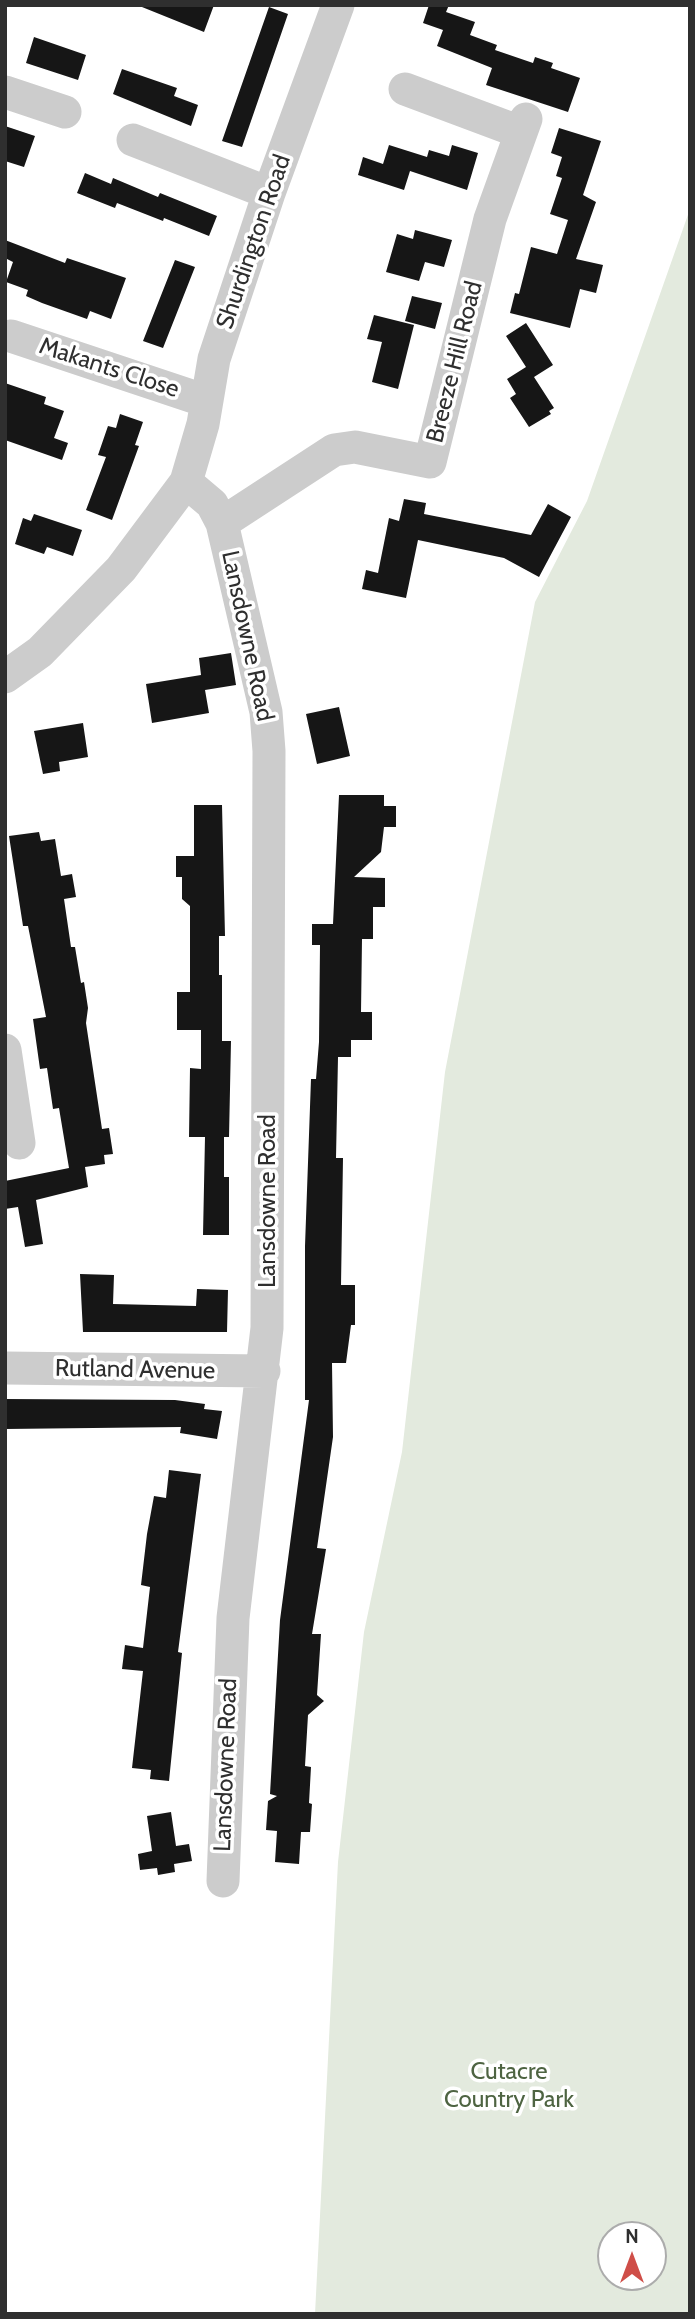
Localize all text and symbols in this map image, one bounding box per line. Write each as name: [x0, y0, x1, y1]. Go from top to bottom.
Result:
street label: Shurdington Road: [211, 151, 297, 333]
street label: Breeze Hill Road: [421, 278, 489, 446]
street label: Makants Close: [35, 332, 183, 404]
street label: Lansdowne Road: [215, 548, 279, 724]
street label: Lansdowne Road: [254, 1114, 282, 1288]
street label: Rutland Avenue: [55, 1354, 215, 1386]
street label: Lansdowne Road: [209, 1678, 243, 1852]
park label: Cutacre Country Park: [444, 2058, 574, 2114]
north arrow: [597, 2221, 667, 2291]
text: N: [625, 2225, 639, 2248]

